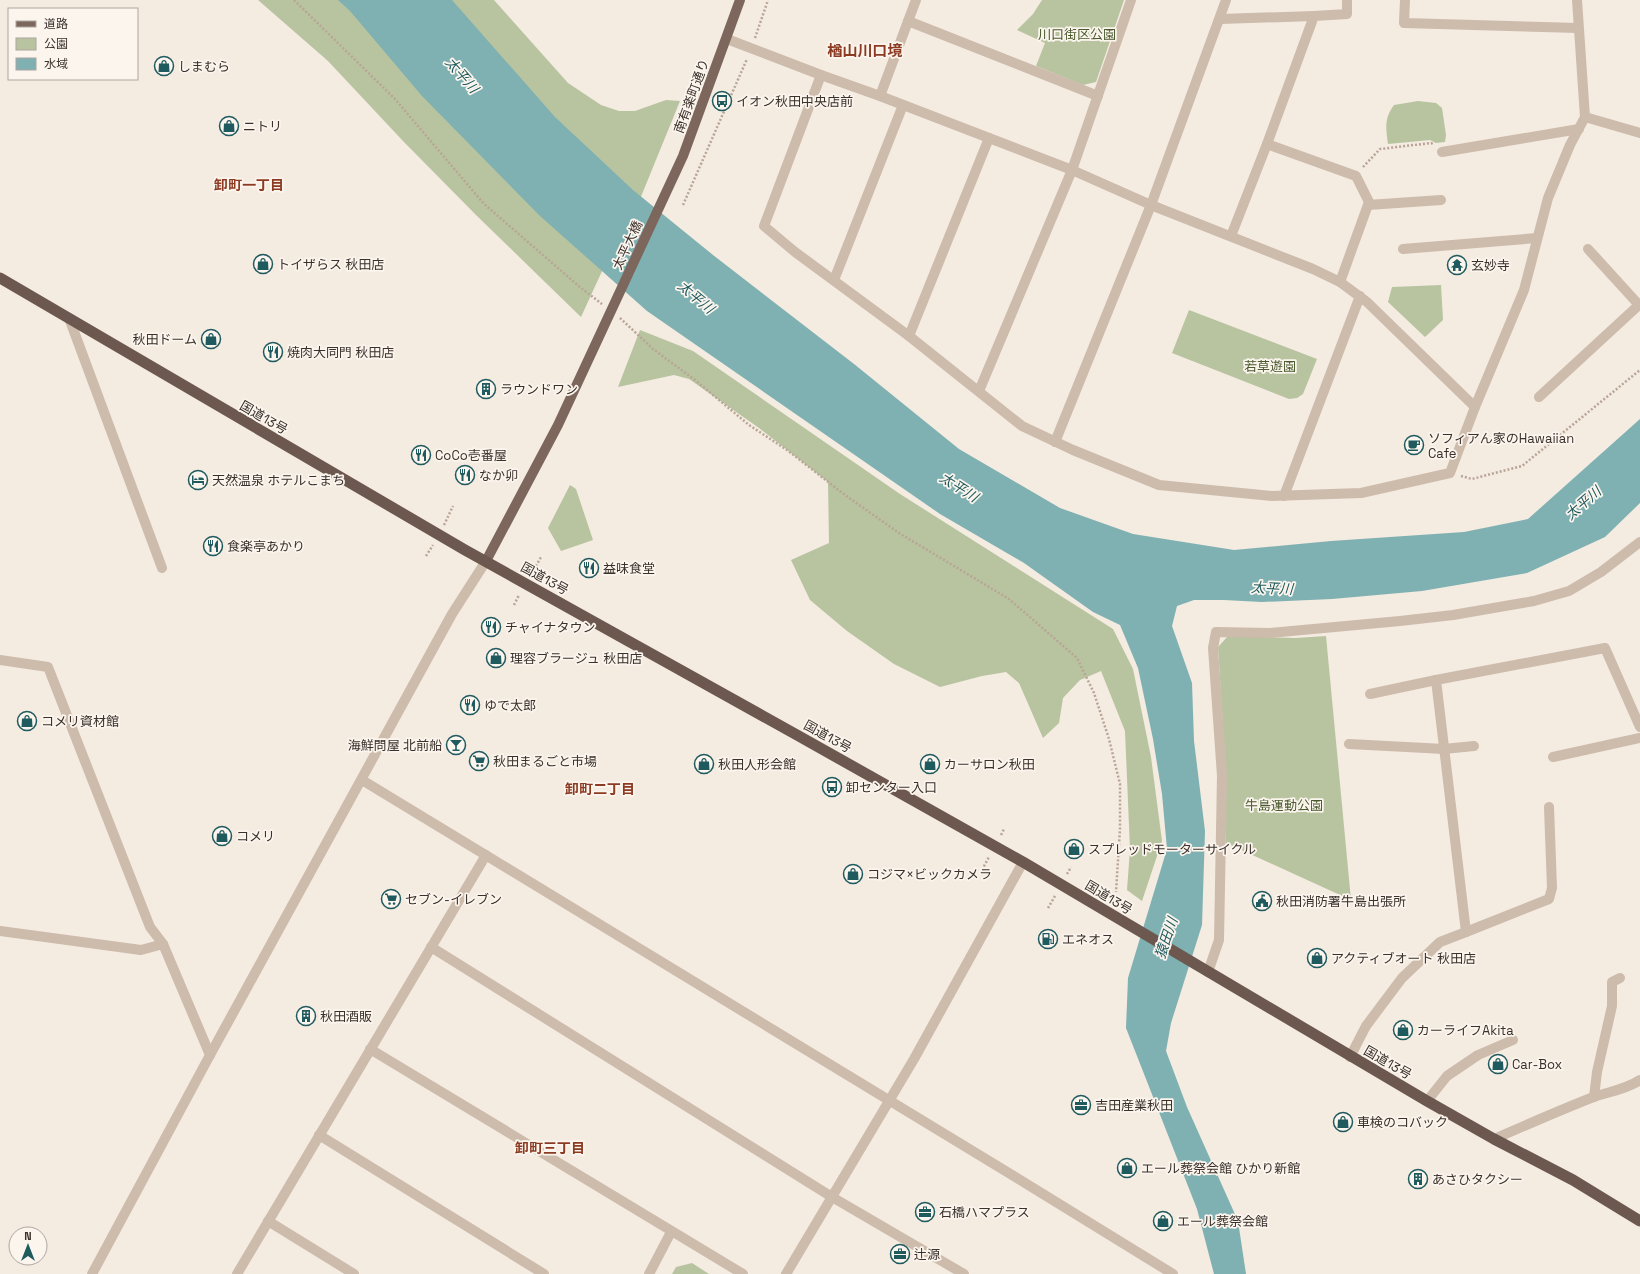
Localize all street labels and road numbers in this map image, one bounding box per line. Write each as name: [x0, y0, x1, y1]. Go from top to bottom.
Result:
street label: 南有楽町通り: [670, 57, 713, 136]
street label: 太平大橋: [609, 218, 646, 272]
street label: 国道13号: [237, 397, 291, 438]
street label: 国道13号: [518, 558, 572, 599]
street label: 国道13号: [801, 716, 855, 757]
street label: 国道13号: [1082, 877, 1136, 918]
street label: 国道13号: [1361, 1042, 1415, 1083]

